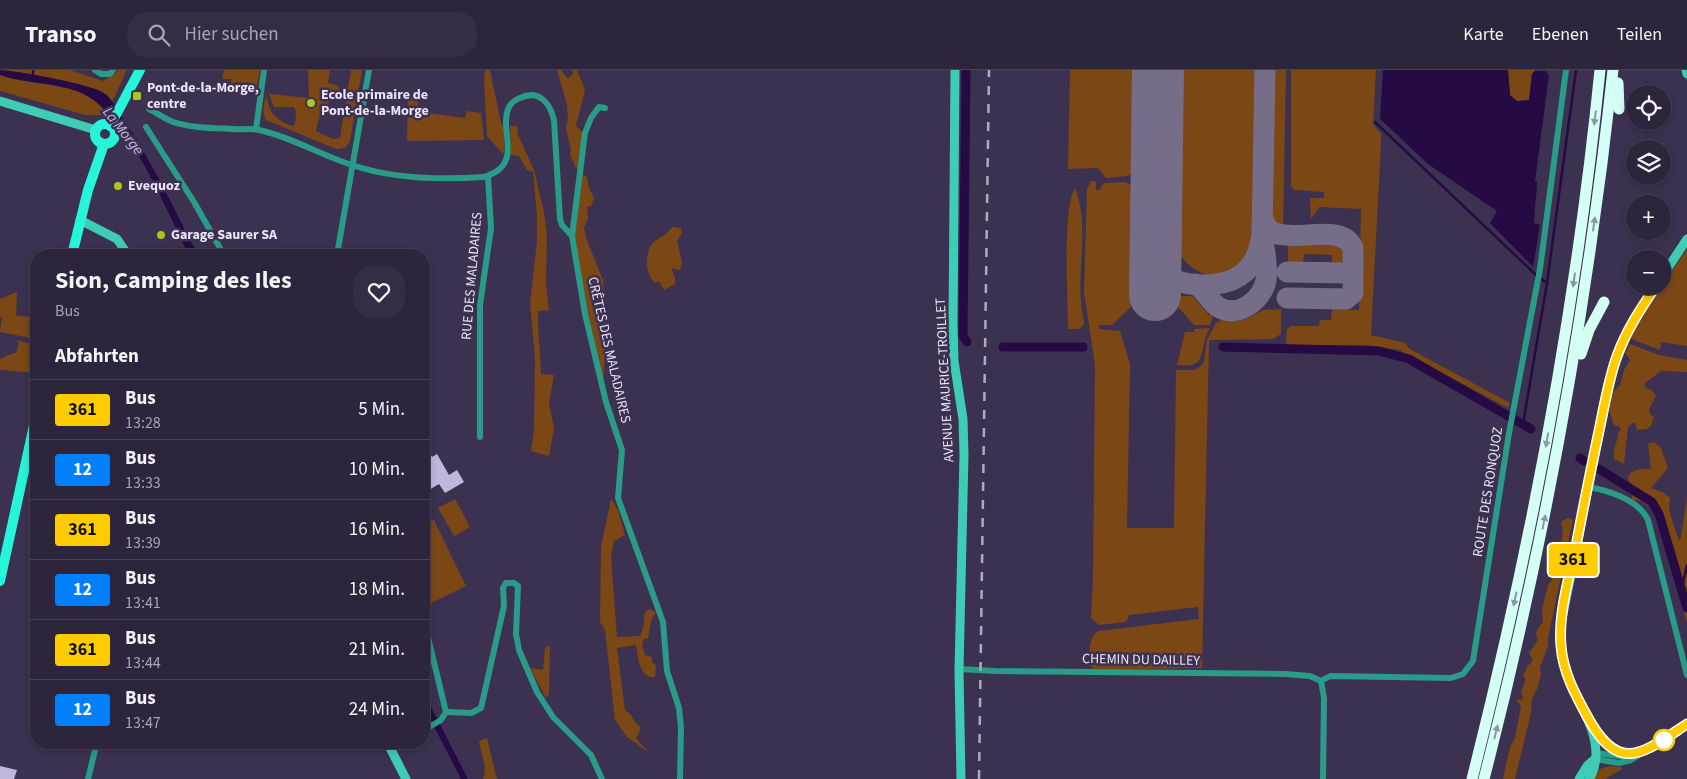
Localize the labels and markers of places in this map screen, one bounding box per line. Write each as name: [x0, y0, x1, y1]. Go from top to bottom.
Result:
place label: Pont-de-la-Morge, centre: [147, 78, 259, 114]
place label: Ecole primaire de Pont-de-la-Morge: [321, 85, 429, 121]
marker: Pont-de-la-Morge, centre: [131, 90, 143, 102]
marker: Ecole primaire de Pont-de-la-Morge: [305, 97, 317, 109]
place label: Evequoz: [128, 176, 181, 196]
marker: Evequoz: [112, 180, 124, 192]
place label: Garage Saurer SA: [171, 225, 278, 245]
marker: Garage Saurer SA: [155, 229, 167, 241]
unlabelled marker: [1653, 729, 1675, 751]

